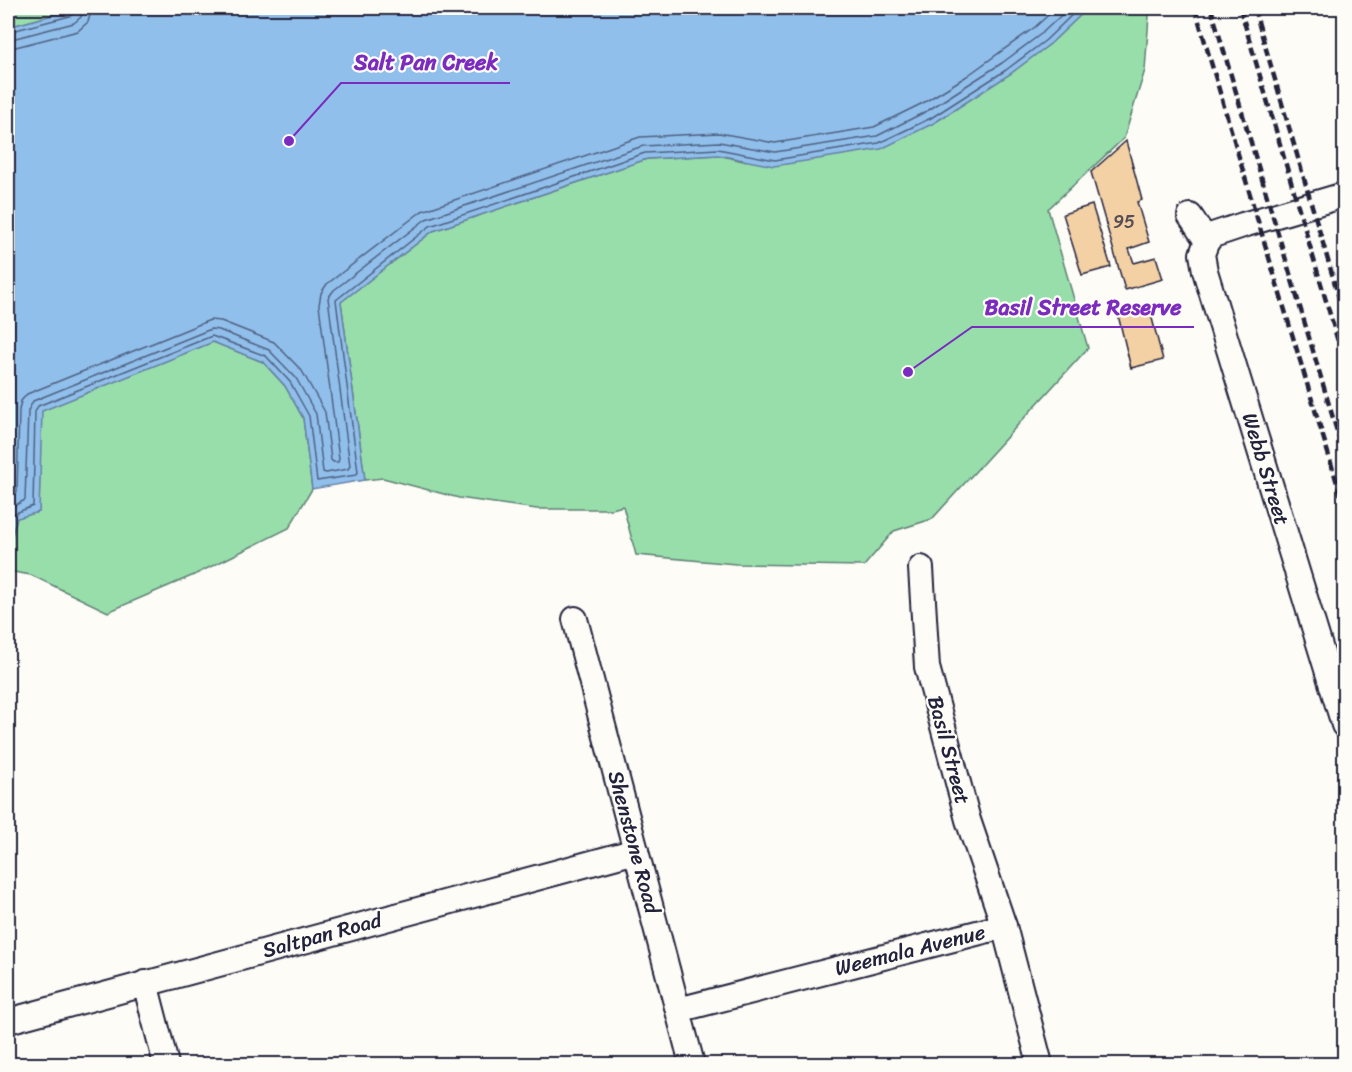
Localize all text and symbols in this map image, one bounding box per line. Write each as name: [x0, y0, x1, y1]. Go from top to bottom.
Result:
callout: Salt Pan Creek: [341, 43, 510, 83]
text: Salt Pan Creek: [353, 43, 498, 82]
house number: 95: [1113, 206, 1135, 238]
callout: Basil Street Reserve: [972, 287, 1194, 327]
text: Basil Street Reserve: [985, 288, 1182, 327]
street label: Webb Street: [1231, 408, 1301, 530]
street label: Basil Street: [916, 691, 982, 809]
street label: Shenstone Road: [597, 766, 672, 920]
street label: Saltpan Road: [258, 900, 388, 969]
street label: Weemala Avenue: [831, 913, 990, 987]

